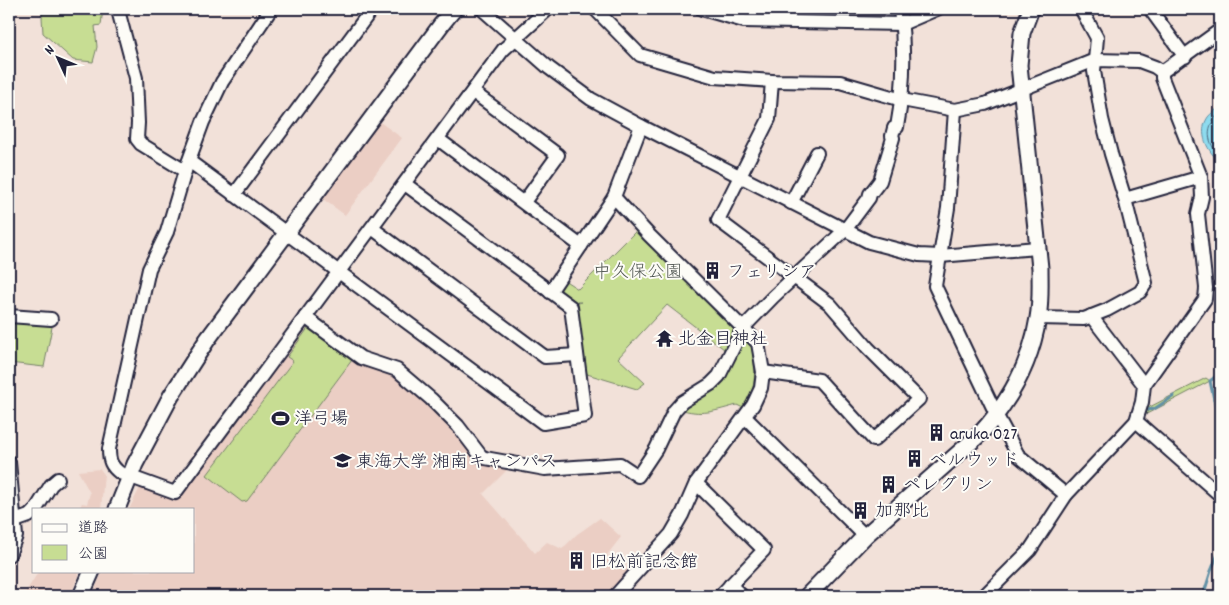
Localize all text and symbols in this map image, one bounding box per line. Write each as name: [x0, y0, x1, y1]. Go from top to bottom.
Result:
north arrow: [32, 32, 82, 82]
text: N: [40, 41, 60, 60]
park label: 中久保公園: [593, 261, 683, 286]
building icon: フェリシア: [703, 261, 723, 281]
place label: フェリシア: [727, 261, 817, 286]
temple icon: 北金目神社: [654, 328, 674, 348]
place label: 北金目神社: [678, 328, 768, 353]
sports icon: 洋弓場: [270, 408, 290, 428]
place label: 洋弓場: [294, 408, 348, 433]
building icon: aruka 027: [926, 423, 946, 443]
place label: aruka 027: [950, 423, 1017, 448]
building icon: ベルウッド: [905, 449, 925, 469]
place label: ベルウッド: [929, 449, 1019, 474]
school or university icon: 東海大学 湘南キャンパス: [332, 451, 352, 471]
place label: 東海大学 湘南キャンパス: [356, 451, 557, 476]
building icon: ペレグリン: [879, 474, 899, 494]
place label: ペレグリン: [903, 474, 993, 499]
building icon: 加那比: [851, 500, 871, 520]
place label: 加那比: [875, 500, 929, 525]
legend: [32, 508, 195, 572]
text: 道路: [78, 518, 108, 540]
text: 公園: [78, 544, 108, 566]
building icon: 旧松前記念館: [566, 551, 586, 571]
place label: 旧松前記念館: [590, 551, 698, 576]

